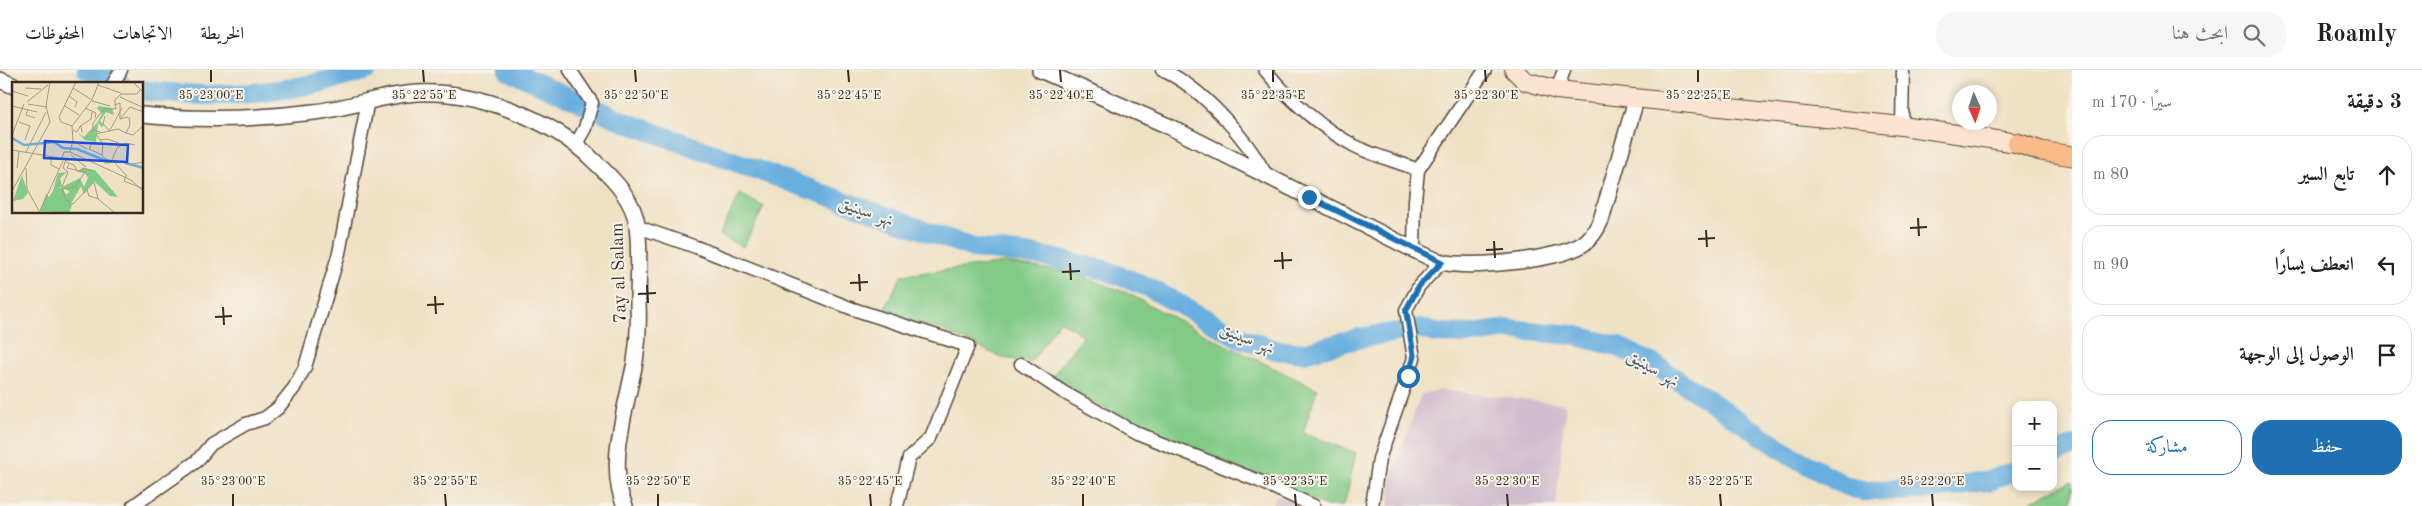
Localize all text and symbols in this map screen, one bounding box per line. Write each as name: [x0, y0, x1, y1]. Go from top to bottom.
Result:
search box: [1936, 12, 2286, 57]
icon: search: [2240, 21, 2268, 49]
text: Roamly: [2316, 23, 2397, 47]
text: المحفوظات: [25, 25, 84, 43]
text: الاتجاهات: [112, 25, 172, 43]
text: الخريطة: [200, 25, 244, 43]
text: ابحث هنا: [2172, 25, 2228, 44]
inset map: [12, 82, 144, 214]
north arrow: [1952, 85, 1997, 130]
text: 35°23'00"E: [179, 89, 243, 102]
text: 35°22'55"E: [392, 89, 456, 102]
text: 35°22'50"E: [604, 89, 668, 102]
text: 35°22'45"E: [817, 89, 881, 102]
text: 35°22'40"E: [1029, 89, 1093, 102]
text: 35°22'35"E: [1241, 89, 1305, 102]
text: 35°22'30"E: [1454, 89, 1518, 102]
text: 35°22'25"E: [1666, 89, 1730, 102]
text: 3 دقيقة: [2347, 92, 2402, 113]
text: سيرًا · 170 m: [2092, 95, 2172, 111]
icon: ahead: [2373, 161, 2401, 189]
text: تابع السير: [2299, 166, 2354, 185]
text: 80 m: [2093, 167, 2129, 183]
route end: [1298, 186, 1321, 209]
water label: نهر سينيق: [835, 193, 897, 232]
street label: 7ay al Salam: [608, 222, 630, 324]
icon: left: [2373, 251, 2401, 279]
text: انعطف يسارًا: [2275, 256, 2354, 275]
text: 90 m: [2093, 257, 2129, 273]
water label: نهر سينيق: [1216, 320, 1278, 360]
icon: arrive: [2373, 341, 2401, 369]
water label: نهر سينيق: [1622, 346, 1683, 393]
text: الوصول إلى الوجهة: [2239, 346, 2354, 365]
route start: [1397, 365, 1420, 388]
map controls: [2012, 401, 2057, 491]
button: +: [2012, 401, 2057, 446]
button: مشاركة: [2092, 420, 2242, 475]
button: حفظ: [2252, 420, 2402, 475]
button: −: [2012, 446, 2057, 491]
text: 35°23'00"E: [201, 475, 265, 488]
text: 35°22'55"E: [413, 475, 477, 488]
text: 35°22'50"E: [626, 475, 690, 488]
text: 35°22'45"E: [838, 475, 902, 488]
text: 35°22'40"E: [1051, 475, 1115, 488]
text: 35°22'35"E: [1263, 475, 1327, 488]
text: 35°22'30"E: [1475, 475, 1539, 488]
text: 35°22'25"E: [1688, 475, 1752, 488]
text: 35°22'20"E: [1900, 475, 1964, 488]

